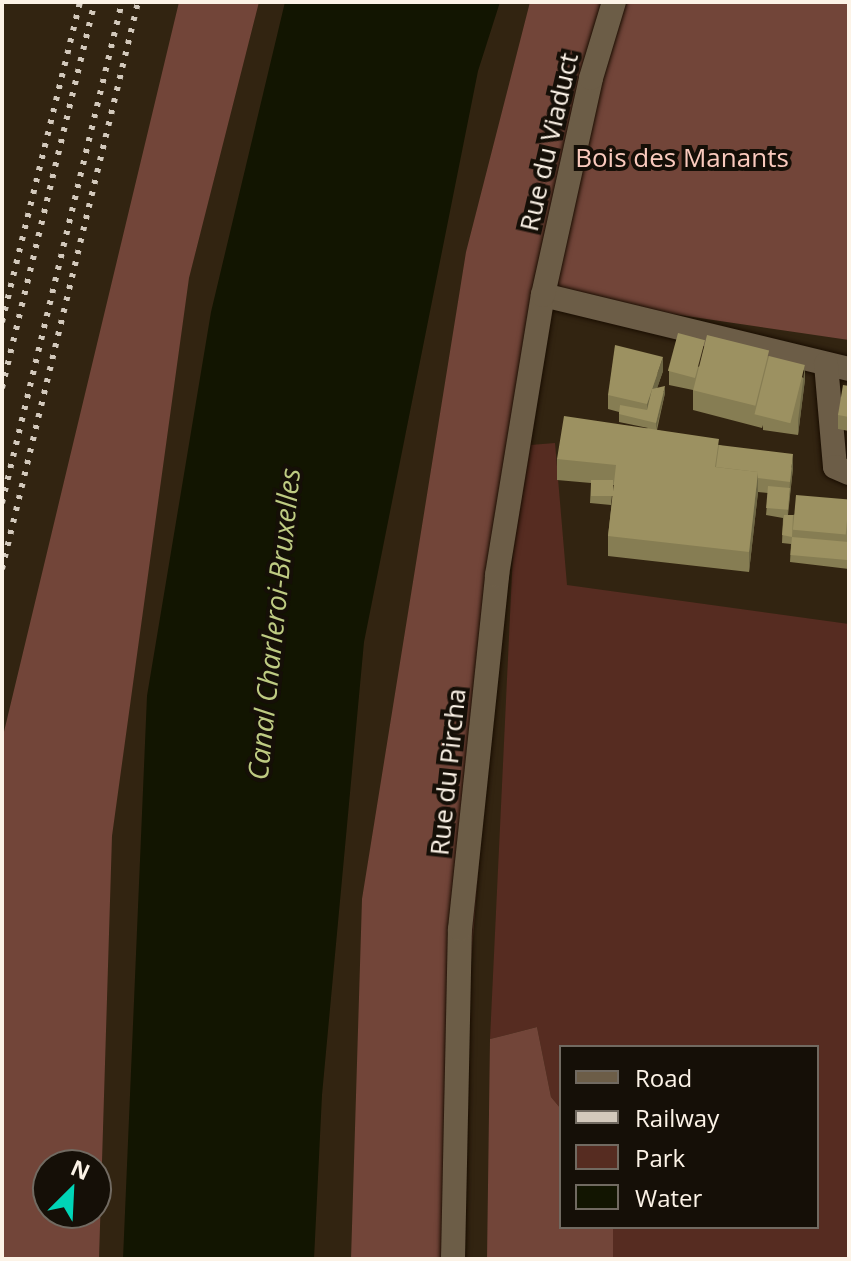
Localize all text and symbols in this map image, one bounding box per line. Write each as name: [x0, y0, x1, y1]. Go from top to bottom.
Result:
street label: Rue du Viaduct: [513, 50, 585, 234]
park label: Bois des Manants: [575, 142, 789, 174]
water label: Canal Charleroi-Bruxelles: [240, 466, 306, 782]
street label: Rue du Pircha: [424, 687, 472, 857]
legend: [559, 1045, 819, 1229]
text: Road: [635, 1061, 692, 1094]
text: Railway: [635, 1101, 719, 1134]
text: Park: [635, 1141, 685, 1174]
north arrow: [32, 1149, 112, 1229]
text: N: [67, 1152, 95, 1186]
text: Water: [635, 1181, 702, 1214]

